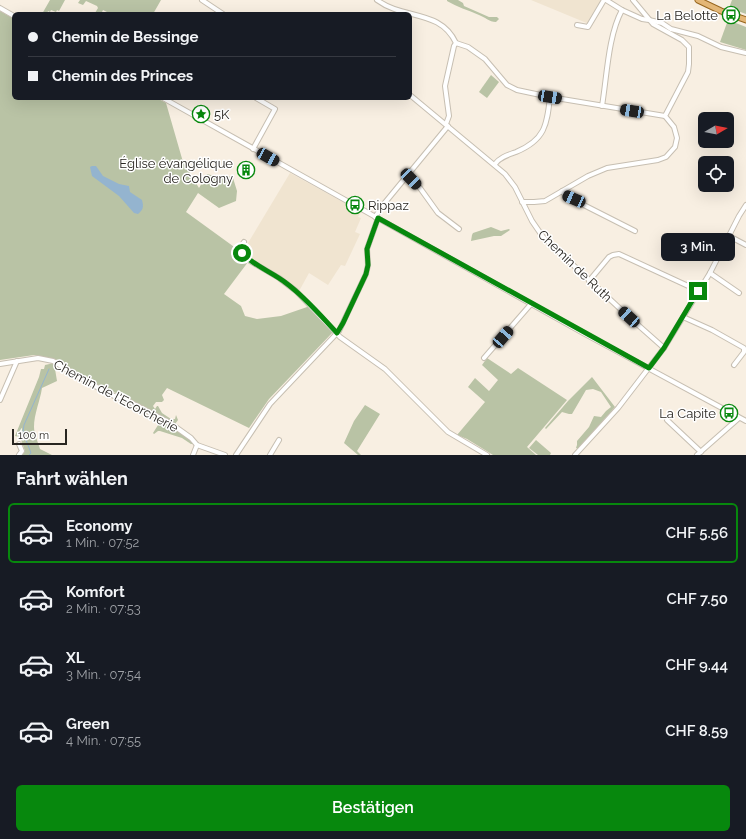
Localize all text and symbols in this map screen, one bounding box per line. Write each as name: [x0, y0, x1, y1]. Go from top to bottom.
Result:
bus stop icon: La Belotte: [721, 5, 741, 25]
place label: La Belotte: [656, 8, 718, 23]
text: Chemin de Bessinge: [52, 28, 198, 46]
text: Chemin des Princes: [52, 67, 193, 85]
car: [537, 89, 563, 105]
car: [619, 103, 645, 119]
place icon: 5K: [191, 104, 211, 124]
place label: 5K: [214, 107, 230, 122]
north arrow: [698, 112, 734, 148]
map controls: [698, 112, 734, 192]
car: [255, 146, 281, 168]
place label: Église évangélique de Cologny: [119, 156, 233, 186]
button: locate: [698, 156, 734, 192]
building icon: Église évangélique de Cologny: [236, 160, 256, 180]
car: [398, 166, 424, 192]
car: [561, 189, 587, 209]
bus stop icon: Rippaz: [345, 195, 365, 215]
place label: Rippaz: [368, 198, 409, 213]
street label: Chemin de Ruth: [535, 227, 615, 305]
callout: 3 Min.: [661, 233, 735, 261]
text: 3 Min.: [680, 239, 716, 254]
route start: [233, 244, 251, 262]
route end: [689, 282, 707, 300]
car: [616, 305, 642, 329]
car: [491, 324, 515, 350]
street label: Chemin de l'Ecorcherie: [51, 357, 181, 435]
bus stop icon: La Capite: [719, 403, 739, 423]
place label: La Capite: [659, 406, 716, 421]
scale bar: [12, 427, 67, 446]
text: 100 m: [18, 429, 49, 442]
text: Fahrt wählen: [16, 468, 128, 489]
icon: car: [18, 515, 54, 551]
text: Economy: [66, 517, 133, 535]
text: CHF 5.56: [666, 524, 728, 542]
text: 1 Min. · 07:52: [66, 535, 139, 550]
icon: car: [18, 581, 54, 617]
text: Komfort: [66, 583, 125, 601]
text: CHF 7.50: [667, 590, 728, 608]
text: 2 Min. · 07:53: [66, 601, 141, 616]
icon: car: [18, 647, 54, 683]
text: XL: [66, 649, 84, 667]
text: CHF 9.44: [666, 656, 728, 674]
text: 3 Min. · 07:54: [66, 667, 141, 682]
icon: car: [18, 713, 54, 749]
text: Green: [66, 715, 110, 733]
text: CHF 8.59: [665, 722, 728, 740]
text: 4 Min. · 07:55: [66, 733, 141, 748]
button: Bestätigen: [16, 785, 730, 831]

